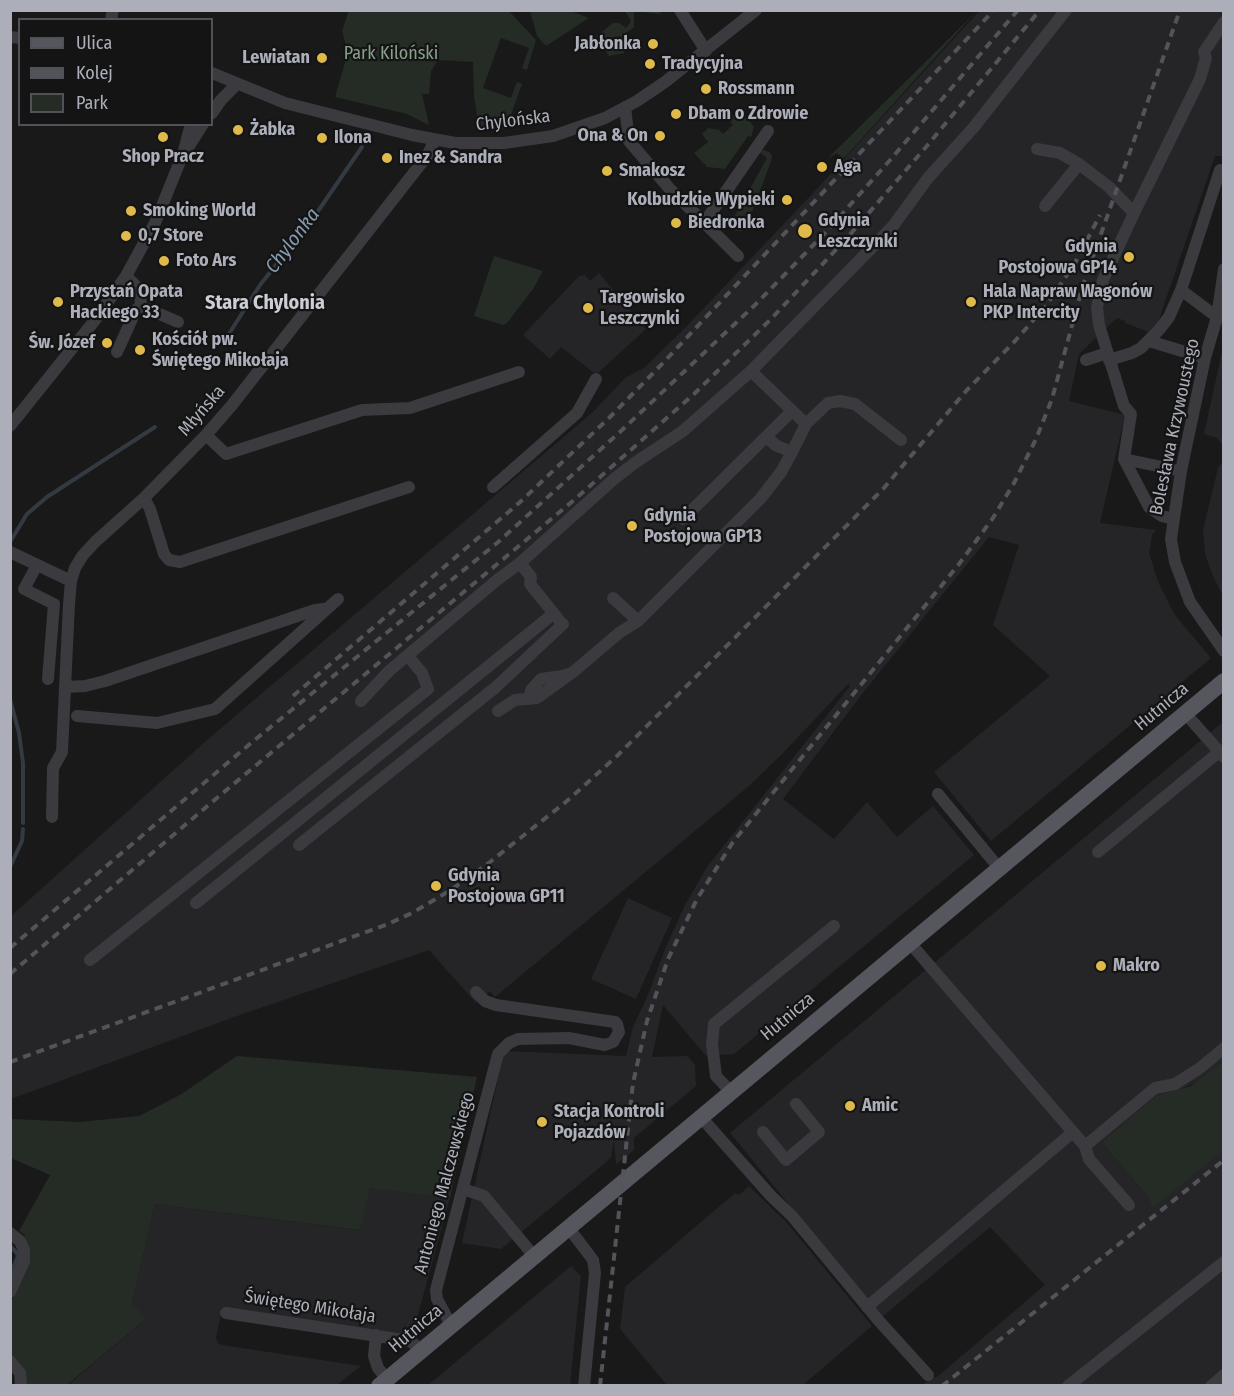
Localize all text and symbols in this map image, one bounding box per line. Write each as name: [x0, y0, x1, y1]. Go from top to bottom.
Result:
legend: [18, 18, 213, 126]
text: Ulica: [76, 32, 112, 54]
place label: Jabłonka: [575, 33, 641, 55]
marker: Jabłonka: [646, 37, 660, 51]
park label: Park Kiloński: [344, 43, 438, 65]
place label: Lewiatan: [242, 47, 310, 69]
marker: Lewiatan: [315, 51, 329, 65]
place label: Tradycyjna: [662, 53, 743, 75]
marker: Tradycyjna: [643, 57, 657, 71]
text: Kolej: [76, 62, 113, 84]
place label: Rossmann: [718, 78, 795, 100]
marker: Rossmann: [699, 82, 713, 96]
text: Park: [76, 92, 108, 114]
place label: Dbam o Zdrowie: [688, 103, 808, 125]
street label: Chylońska: [475, 106, 551, 136]
marker: Dbam o Zdrowie: [669, 107, 683, 121]
place label: Żabka: [250, 119, 295, 141]
marker: Żabka: [231, 123, 245, 137]
place label: Ona & On: [578, 125, 648, 147]
place label: Ilona: [334, 127, 372, 149]
marker: Ona & On: [653, 129, 667, 143]
marker: Shop Pracz: [156, 130, 170, 144]
marker: Ilona: [315, 131, 329, 145]
place label: Shop Pracz: [122, 146, 204, 168]
place label: Inez & Sandra: [399, 147, 502, 169]
marker: Inez & Sandra: [380, 151, 394, 165]
place label: Aga: [834, 156, 861, 178]
place label: Smakosz: [619, 160, 685, 182]
marker: Aga: [815, 160, 829, 174]
marker: Smakosz: [600, 164, 614, 178]
place label: Kolbudzkie Wypieki: [627, 189, 775, 211]
marker: Kolbudzkie Wypieki: [780, 193, 794, 207]
place label: Smoking World: [143, 200, 256, 222]
marker: Smoking World: [124, 204, 138, 218]
water label: Chylonka: [261, 204, 325, 278]
place label: Gdynia Leszczynki: [818, 210, 898, 252]
place label: Biedronka: [688, 212, 765, 234]
marker: Biedronka: [669, 216, 683, 230]
marker: Gdynia Leszczynki: [796, 222, 814, 240]
place label: 0,7 Store: [138, 225, 203, 247]
marker: 0,7 Store: [119, 229, 133, 243]
place label: Gdynia Postojowa GP14: [998, 236, 1117, 278]
place label: Foto Ars: [176, 250, 236, 272]
marker: Gdynia Postojowa GP14: [1122, 250, 1136, 264]
marker: Foto Ars: [157, 254, 171, 268]
place label: Przystań Opata Hackiego 33: [70, 281, 183, 324]
place label: Hala Napraw Wagonów PKP Intercity: [983, 281, 1152, 324]
place label: Targowisko Leszczynki: [600, 287, 685, 330]
district label: Stara Chylonia: [205, 291, 325, 315]
marker: Przystań Opata Hackiego 33: [51, 295, 65, 309]
marker: Hala Napraw Wagonów PKP Intercity: [964, 295, 978, 309]
marker: Targowisko Leszczynki: [581, 301, 595, 315]
place label: Kościół pw. Świętego Mikołaja: [152, 329, 289, 372]
place label: Św. Józef: [29, 332, 95, 354]
marker: Św. Józef: [100, 336, 114, 350]
street label: Bolesława Krzywoustego: [1146, 337, 1204, 517]
marker: Kościół pw. Świętego Mikołaja: [133, 343, 147, 357]
street label: Młyńska: [174, 381, 230, 441]
place label: Gdynia Postojowa GP13: [644, 505, 762, 548]
marker: Gdynia Postojowa GP13: [625, 519, 639, 533]
street label: Hutnicza: [1131, 678, 1193, 736]
place label: Gdynia Postojowa GP11: [448, 865, 565, 908]
marker: Gdynia Postojowa GP11: [429, 879, 443, 893]
place label: Makro: [1113, 955, 1160, 977]
marker: Makro: [1094, 959, 1108, 973]
street label: Hutnicza: [757, 988, 819, 1046]
street label: Antoniego Malczewskiego: [410, 1090, 480, 1276]
place label: Amic: [862, 1095, 898, 1117]
marker: Amic: [843, 1099, 857, 1113]
place label: Stacja Kontroli Pojazdów: [554, 1101, 664, 1144]
marker: Stacja Kontroli Pojazdów: [535, 1115, 549, 1129]
street label: Świętego Mikołaja: [243, 1286, 377, 1328]
street label: Hutnicza: [385, 1300, 447, 1358]

